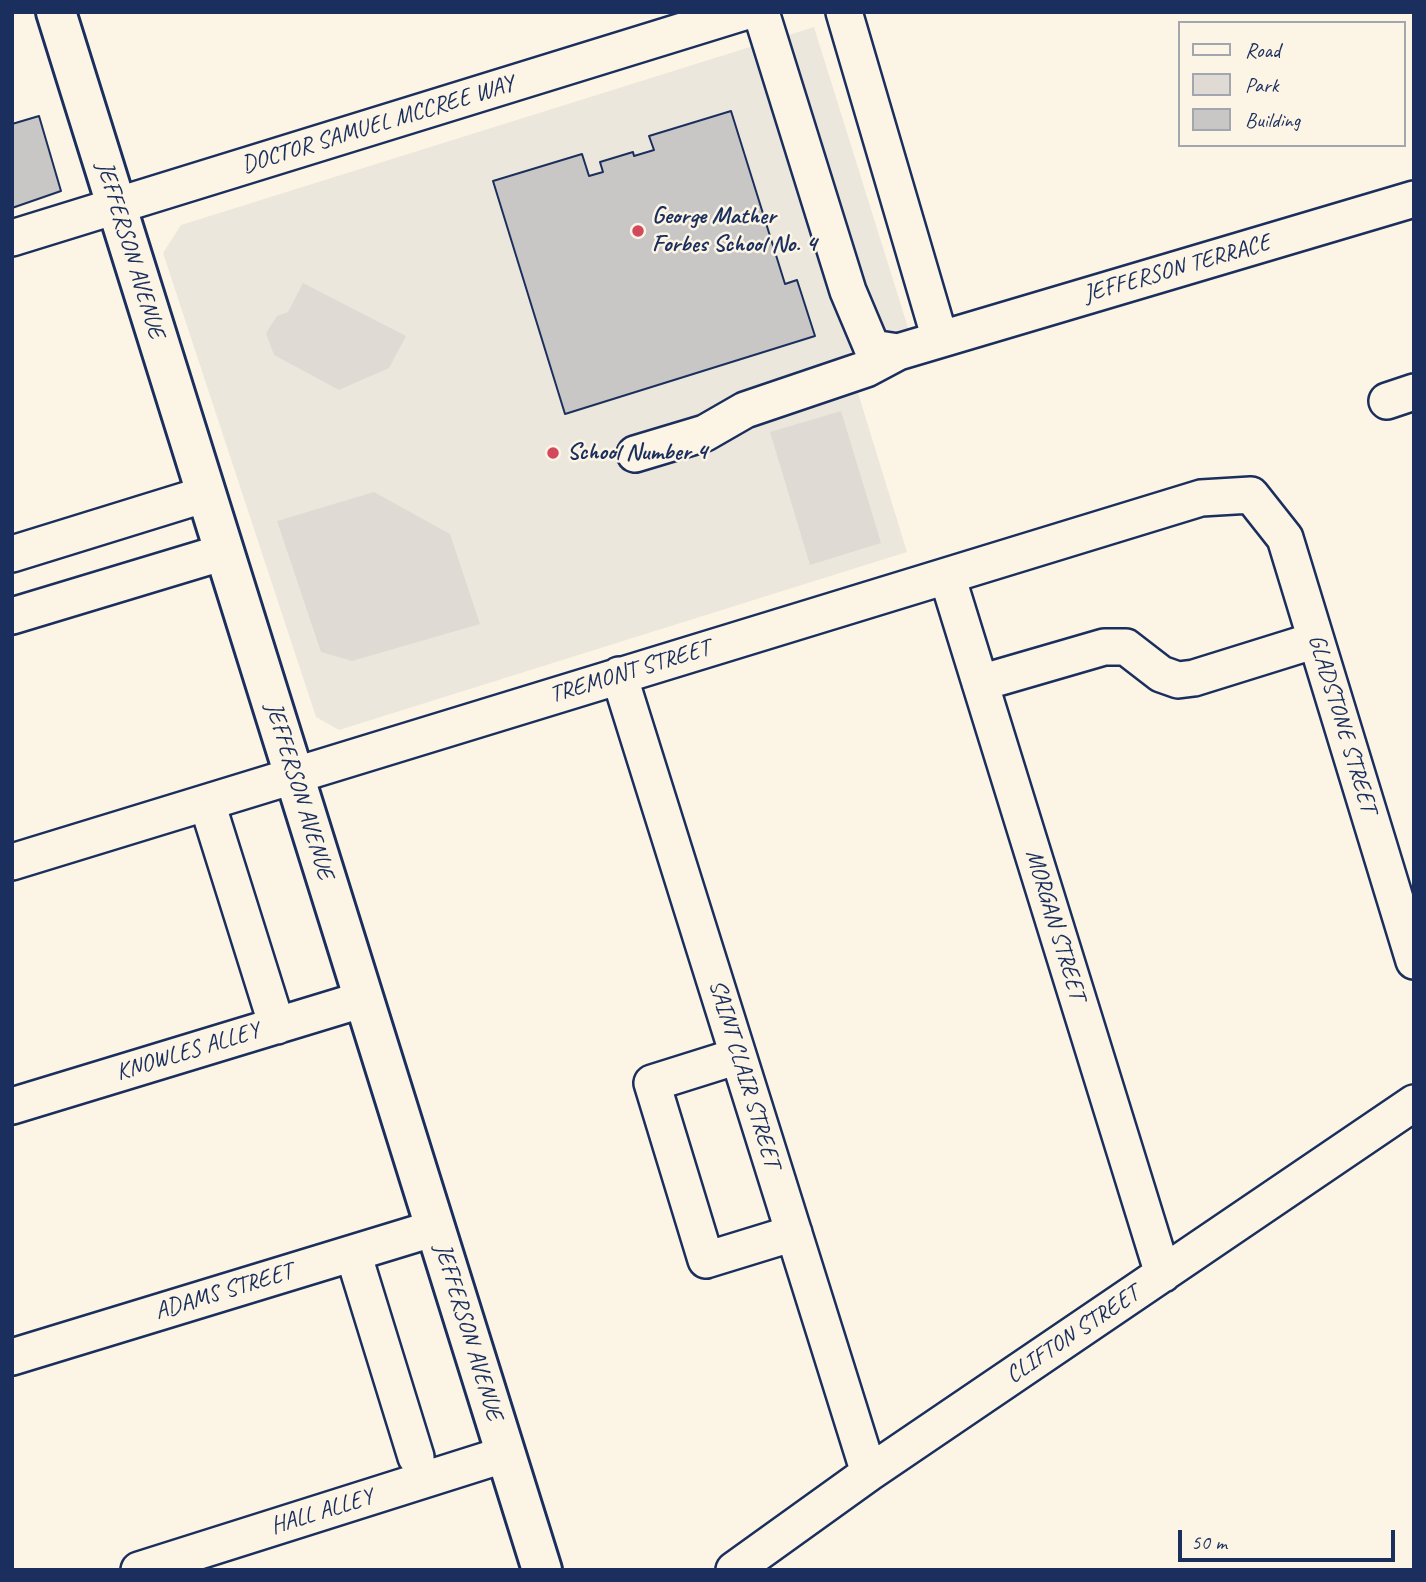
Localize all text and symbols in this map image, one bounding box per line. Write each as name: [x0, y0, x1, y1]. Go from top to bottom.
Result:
legend: [1178, 21, 1405, 147]
text: Road: [1245, 37, 1280, 63]
street label: DOCTOR SAMUEL MCCREE WAY: [238, 70, 518, 180]
text: Park: [1245, 72, 1278, 98]
text: Building: [1245, 107, 1300, 133]
street label: JEFFERSON AVENUE: [89, 158, 171, 342]
place label: George Mather Forbes School No. 4: [652, 203, 817, 259]
marker: George Mather Forbes School No. 4: [630, 223, 646, 239]
street label: JEFFERSON TERRACE: [1080, 229, 1274, 309]
place label: School Number 4: [567, 439, 707, 467]
marker: School Number 4: [545, 445, 561, 461]
street label: GLADSTONE STREET: [1301, 631, 1383, 817]
street label: TREMONT STREET: [546, 634, 714, 710]
street label: JEFFERSON AVENUE: [258, 699, 340, 883]
street label: MORGAN STREET: [1018, 846, 1092, 1004]
street label: SAINT CLAIR STREET: [702, 976, 786, 1172]
street label: KNOWLES ALLEY: [113, 1016, 263, 1088]
street label: JEFFERSON AVENUE: [427, 1240, 509, 1424]
street label: ADAMS STREET: [152, 1257, 296, 1327]
street label: CLIFTON STREET: [1001, 1280, 1145, 1390]
street label: HALL ALLEY: [267, 1483, 377, 1541]
scale bar: [1181, 1516, 1398, 1560]
text: 50 m: [1191, 1529, 1227, 1555]

